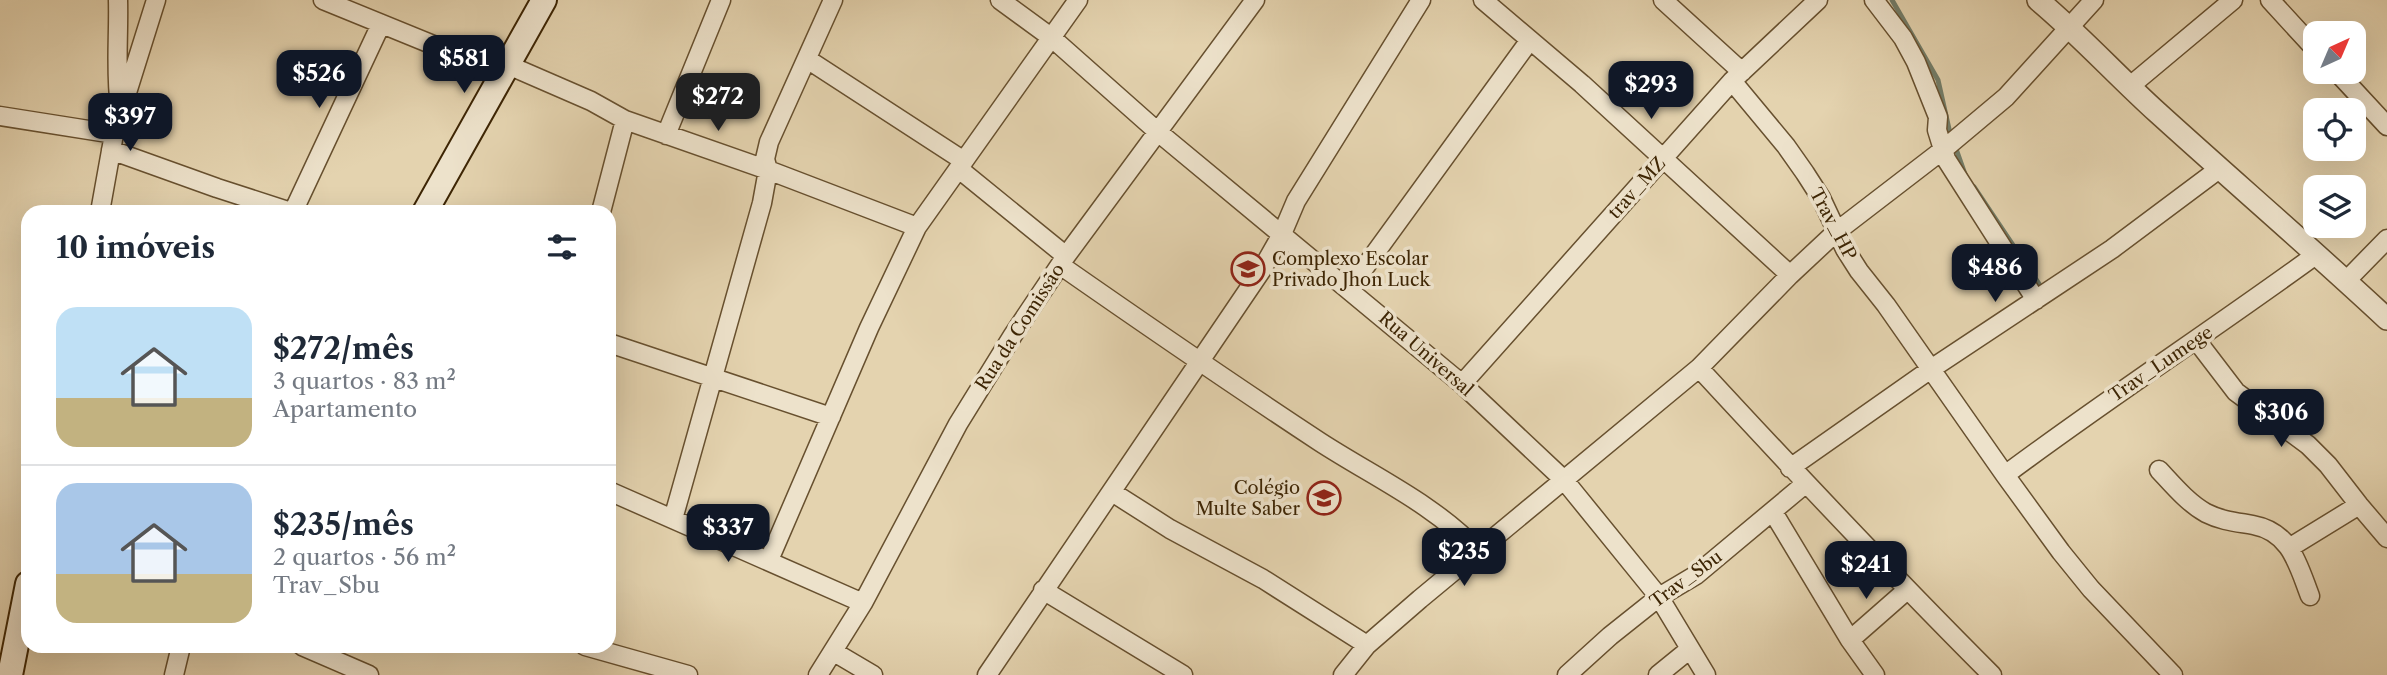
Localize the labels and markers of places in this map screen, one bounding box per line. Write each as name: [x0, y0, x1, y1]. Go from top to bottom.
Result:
pin: $581: [423, 36, 505, 95]
pin: $526: [278, 50, 360, 110]
pin: $293: [1610, 61, 1692, 121]
pin: $272: [677, 74, 759, 133]
pin: $397: [89, 94, 171, 153]
pin: $486: [1954, 244, 2036, 304]
place label: Complexo Escolar Privado Jhon Luck: [1272, 248, 1432, 291]
school or university icon: Complexo Escolar Privado Jhon Luck: [1229, 250, 1267, 288]
pin: $306: [2240, 390, 2322, 449]
place label: Colégio Multe Saber: [1196, 477, 1300, 520]
school or university icon: Colégio Multe Saber: [1305, 479, 1343, 517]
pin: $337: [687, 504, 769, 564]
pin: $235: [1423, 528, 1505, 588]
pin: $241: [1825, 542, 1907, 601]

